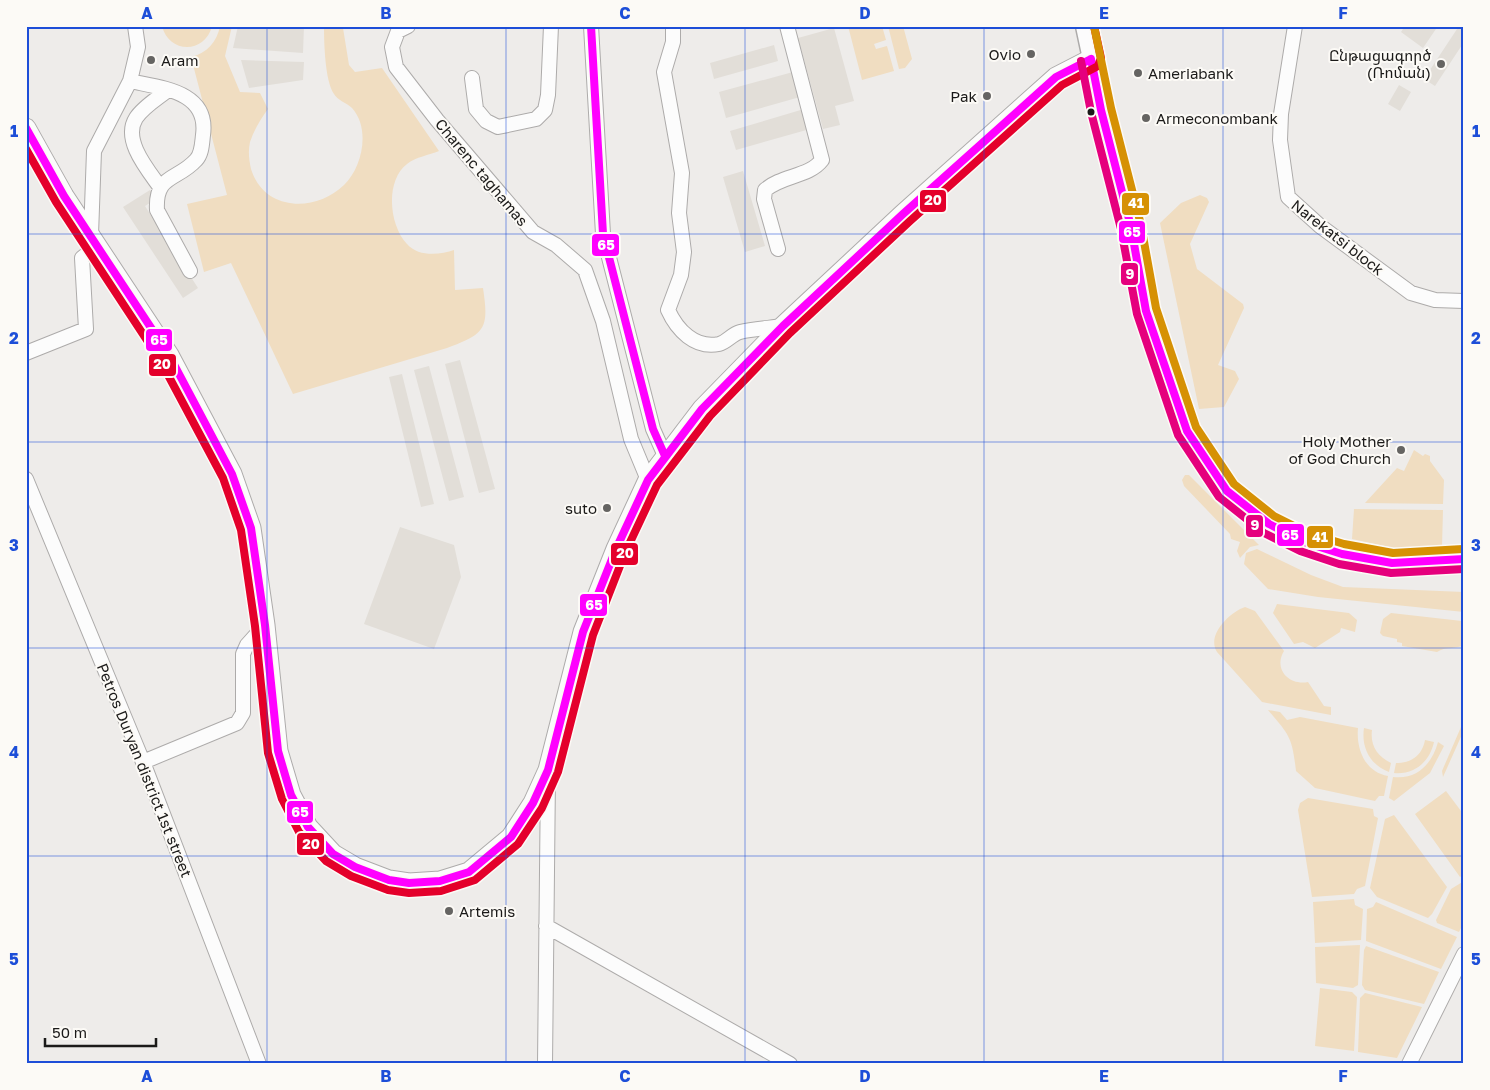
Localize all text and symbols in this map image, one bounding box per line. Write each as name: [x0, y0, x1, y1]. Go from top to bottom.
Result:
text: A: [141, 3, 153, 23]
text: B: [380, 3, 392, 23]
text: C: [619, 3, 631, 23]
text: D: [859, 3, 871, 23]
text: E: [1099, 3, 1109, 23]
text: F: [1338, 3, 1348, 23]
place label: Ovio: [988, 45, 1021, 63]
place label: Ընթացագործ (Ռոման): [1329, 46, 1431, 81]
marker: Ovio: [1025, 48, 1037, 60]
place label: Aram: [161, 51, 199, 69]
marker: Aram: [145, 54, 157, 66]
marker: Ընթացագործ (Ռոման): [1435, 58, 1447, 70]
place label: Ameriabank: [1148, 64, 1234, 82]
marker: Ameriabank: [1132, 67, 1144, 79]
place label: Pak: [950, 87, 978, 105]
marker: Pak: [981, 90, 993, 102]
unlabelled marker: [1086, 107, 1096, 117]
place label: Armeconombank: [1156, 109, 1278, 127]
marker: Armeconombank: [1140, 112, 1152, 124]
street label: Charenc taghamas: [432, 115, 532, 229]
text: 1: [10, 121, 18, 141]
text: 1: [1472, 121, 1480, 141]
line badge: 20: [919, 189, 947, 213]
text: 20: [924, 191, 942, 208]
line badge: 41: [1121, 192, 1150, 216]
text: 41: [1128, 194, 1144, 211]
street label: Narekatsi block: [1288, 195, 1388, 279]
line badge: 65: [1118, 220, 1146, 244]
text: 65: [1123, 223, 1141, 240]
line badge: 65: [591, 233, 620, 257]
text: 65: [597, 236, 615, 253]
line badge: 9: [1120, 262, 1139, 286]
text: 9: [1126, 265, 1135, 282]
text: 2: [9, 328, 19, 348]
line badge: 65: [145, 328, 173, 352]
text: 2: [1471, 328, 1481, 348]
text: 65: [150, 331, 168, 348]
line badge: 20: [148, 353, 177, 377]
text: 20: [153, 355, 171, 372]
place label: Holy Mother of God Church: [1289, 432, 1391, 467]
marker: Holy Mother of God Church: [1395, 444, 1407, 456]
place label: suto: [565, 499, 597, 517]
marker: suto: [601, 502, 613, 514]
line badge: 9: [1245, 514, 1264, 538]
text: 9: [1251, 516, 1260, 533]
line badge: 65: [1276, 523, 1305, 547]
line badge: 41: [1306, 525, 1334, 549]
text: 65: [1281, 526, 1299, 543]
text: 41: [1312, 528, 1328, 545]
text: 3: [9, 535, 19, 555]
text: 3: [1471, 535, 1481, 555]
line badge: 20: [610, 542, 639, 566]
text: 20: [616, 544, 634, 561]
line badge: 65: [579, 593, 608, 617]
text: 65: [585, 596, 603, 613]
street label: Petros Duryan district 1st street: [94, 660, 196, 880]
text: 4: [9, 742, 19, 762]
text: 4: [1471, 742, 1481, 762]
line badge: 65: [286, 800, 314, 824]
text: 65: [291, 803, 309, 820]
line badge: 20: [296, 832, 325, 856]
text: 20: [302, 835, 320, 852]
place label: Artemis: [459, 902, 515, 920]
marker: Artemis: [443, 905, 455, 917]
text: 5: [9, 949, 19, 969]
text: 5: [1471, 949, 1481, 969]
scale bar: [45, 1015, 156, 1047]
text: 50 m: [52, 1023, 87, 1041]
text: A: [141, 1066, 153, 1086]
text: B: [380, 1066, 392, 1086]
text: C: [619, 1066, 631, 1086]
text: D: [859, 1066, 871, 1086]
text: E: [1099, 1066, 1109, 1086]
text: F: [1338, 1066, 1348, 1086]

